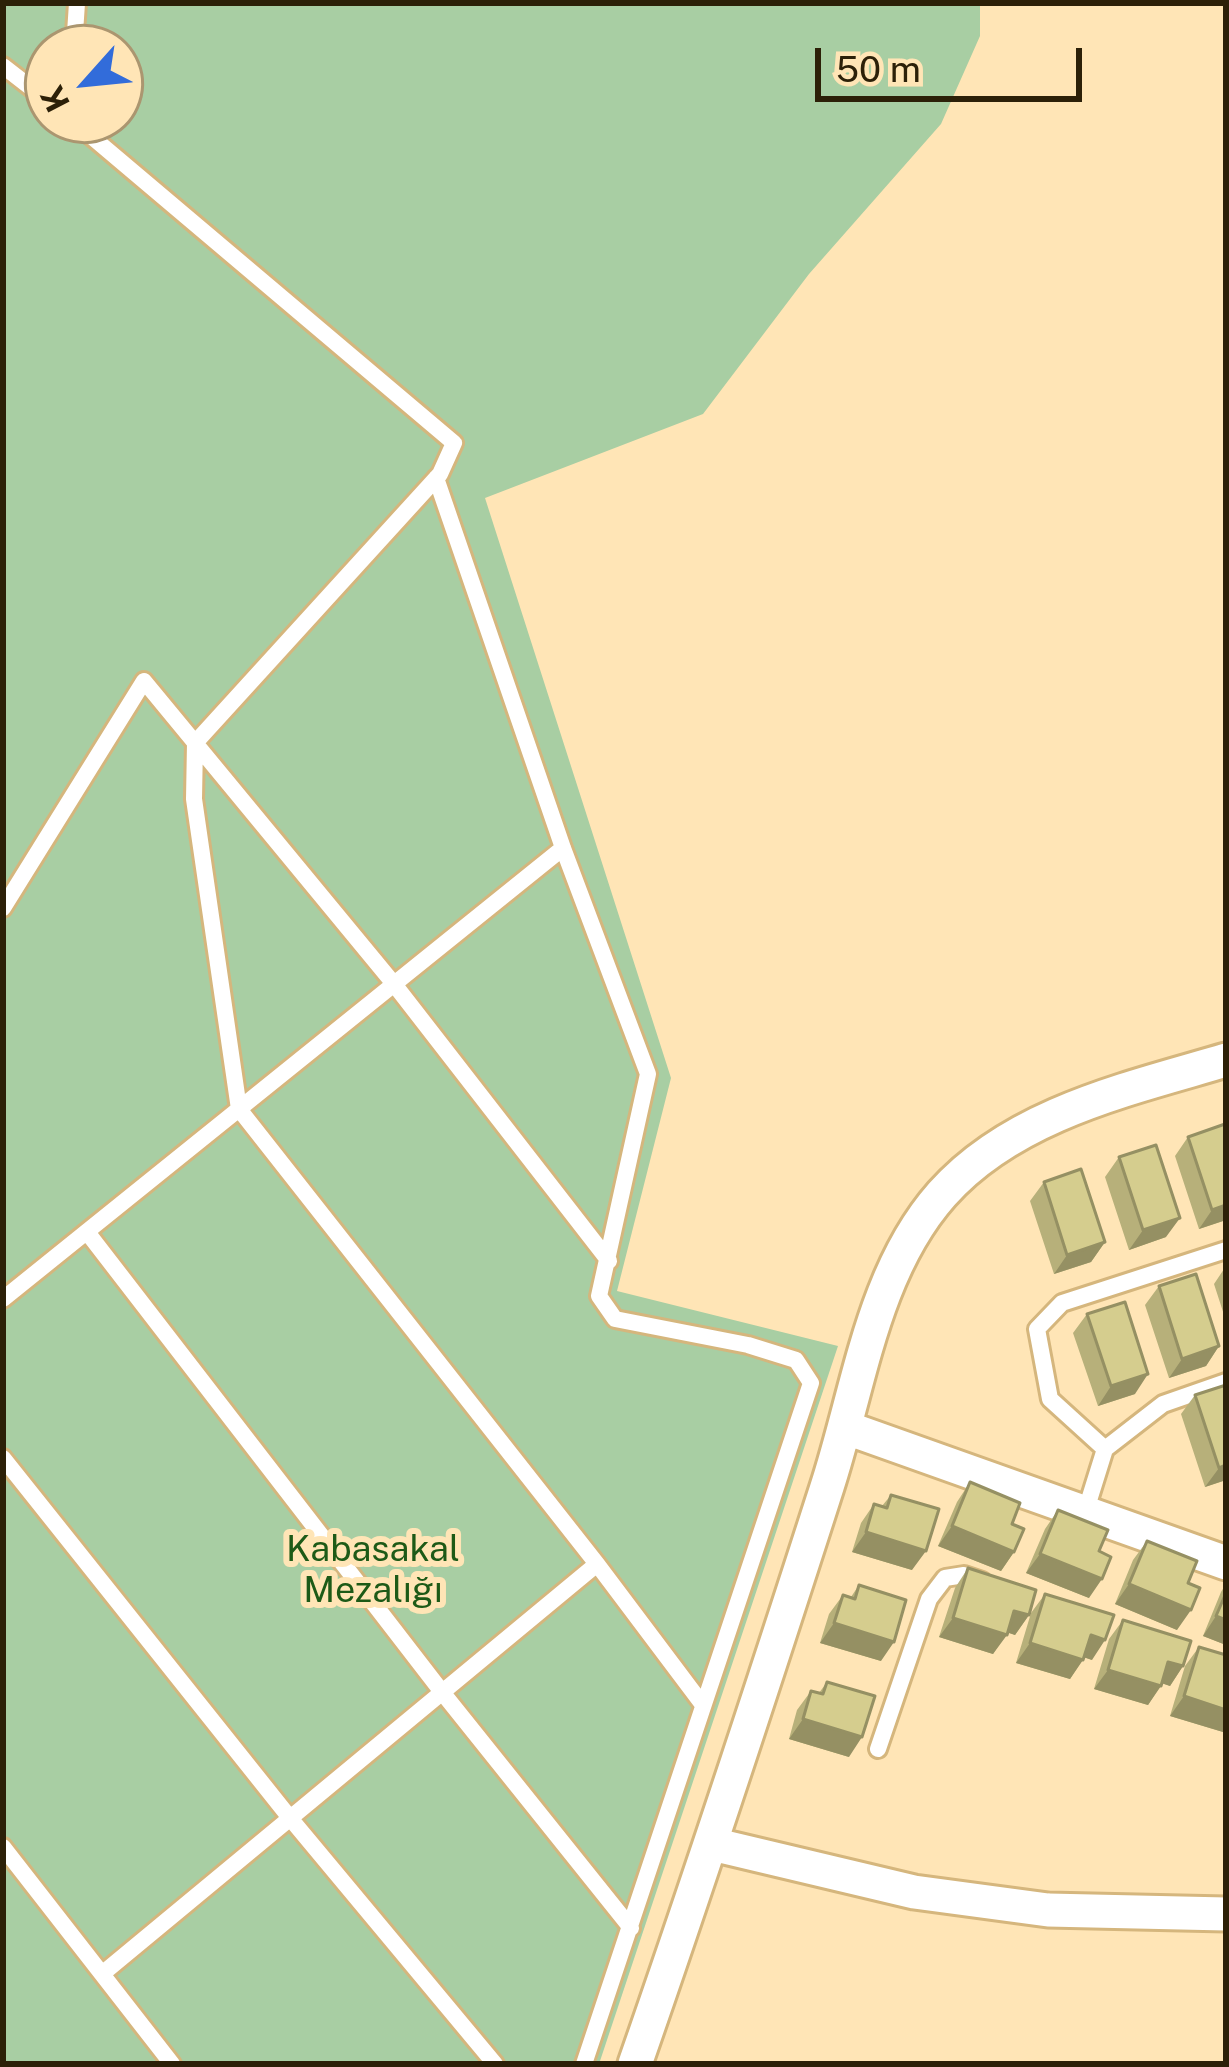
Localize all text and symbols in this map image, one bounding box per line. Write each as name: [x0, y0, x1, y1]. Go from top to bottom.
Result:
north arrow: [24, 24, 144, 144]
scale bar: [821, 24, 1088, 98]
text: 50 m: [836, 48, 921, 90]
text: K: [32, 80, 77, 118]
park label: Kabasakal Mezalığı: [286, 1528, 460, 1613]

